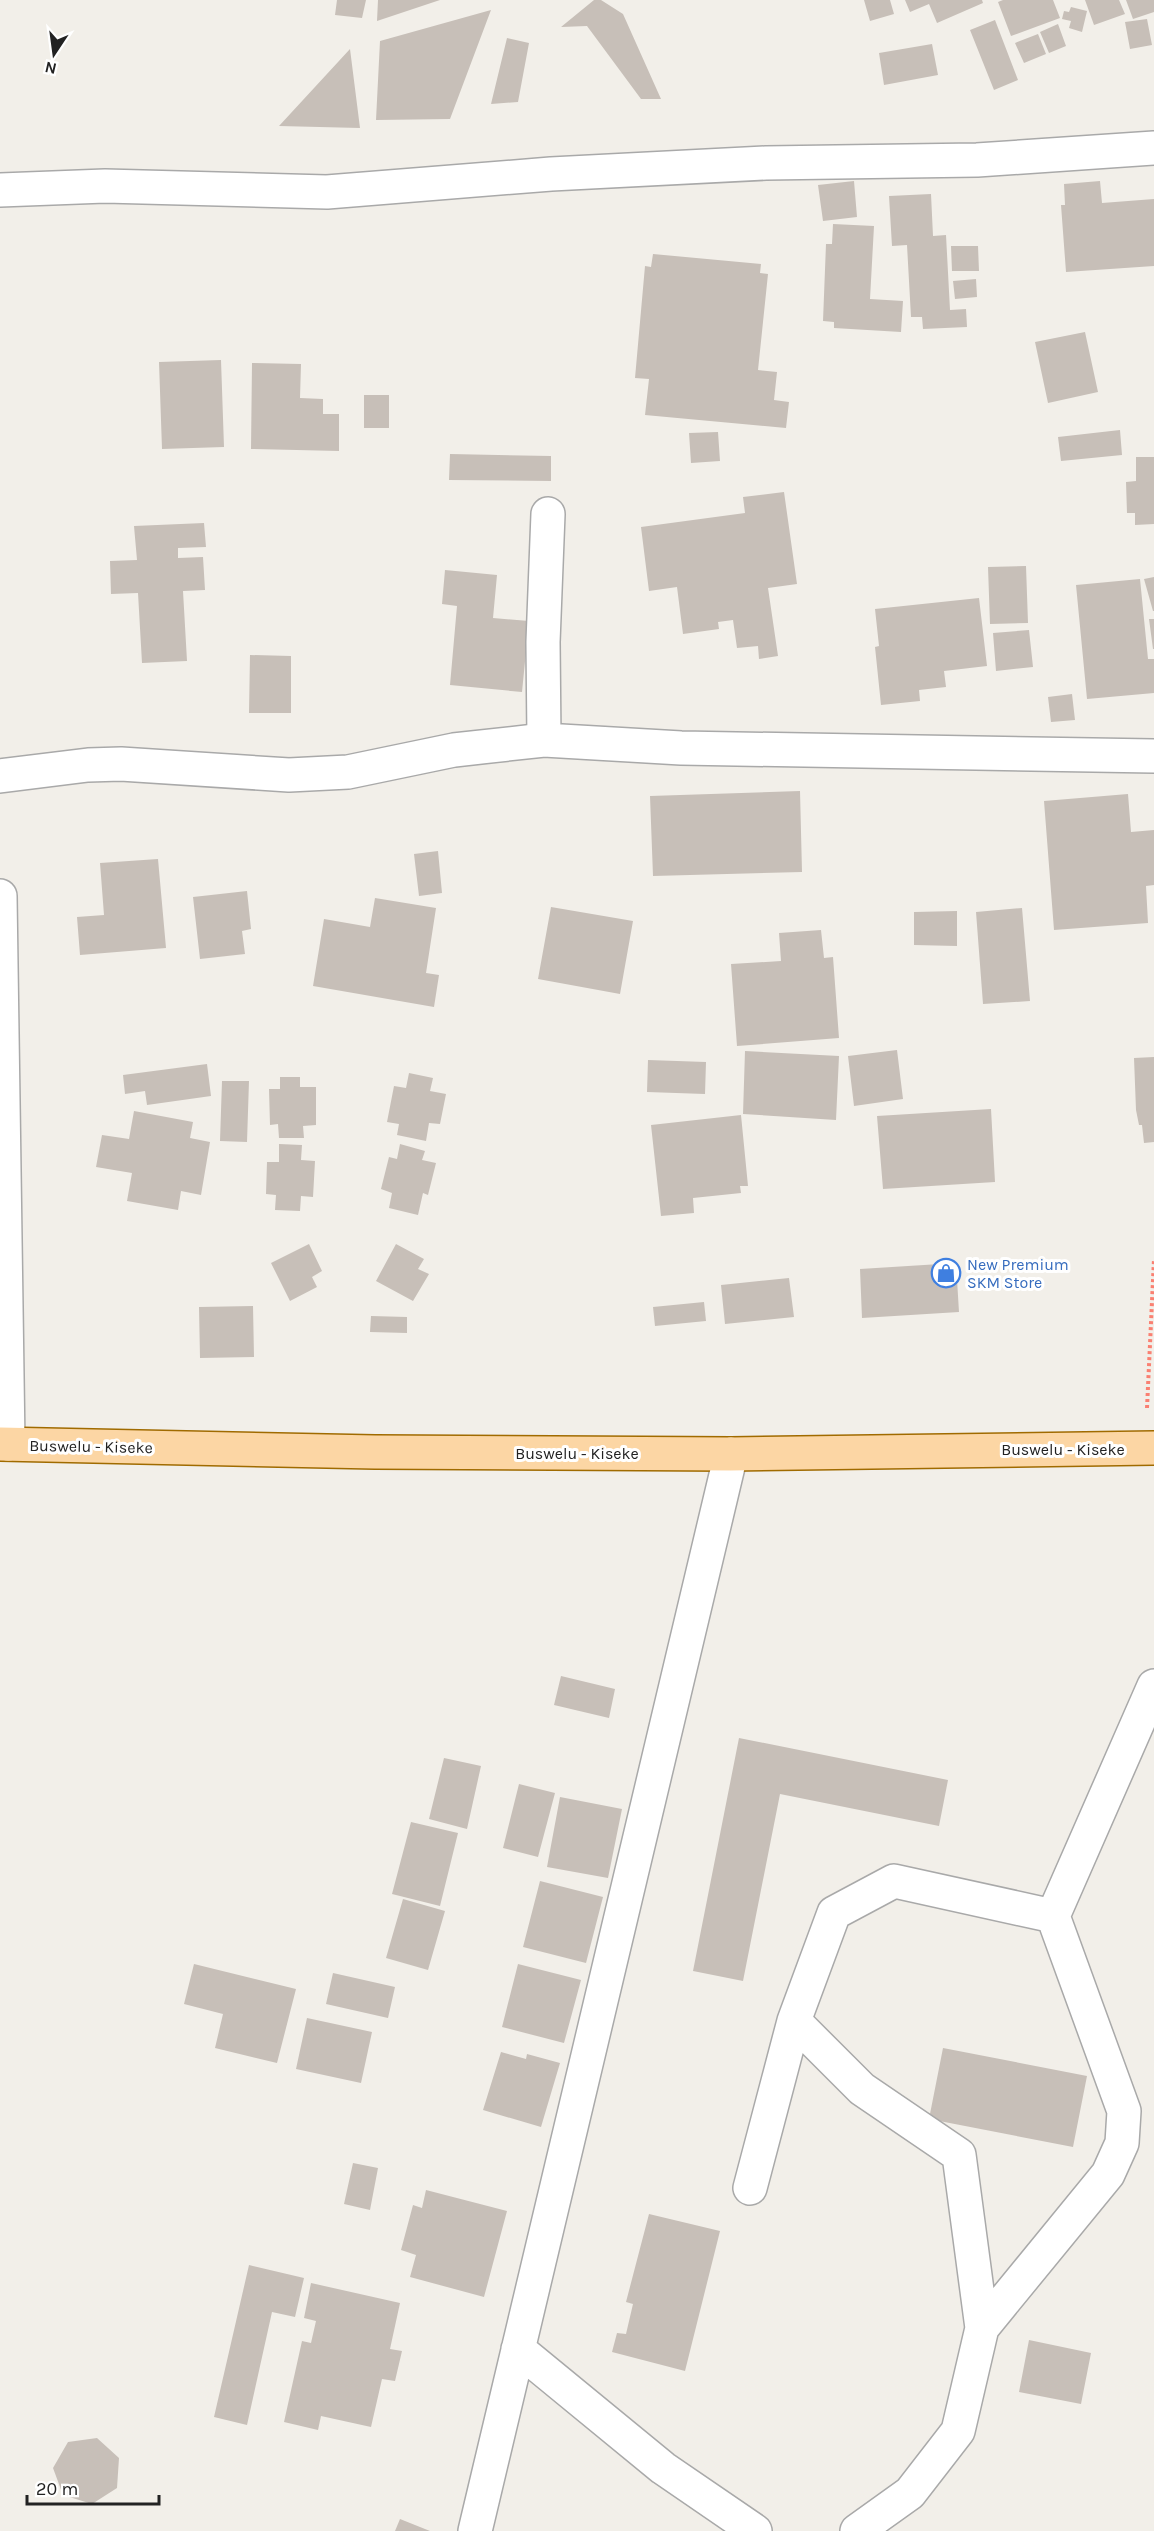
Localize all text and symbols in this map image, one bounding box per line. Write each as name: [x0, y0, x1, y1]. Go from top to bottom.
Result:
north arrow: [24, 24, 84, 84]
text: N: [43, 58, 58, 79]
place label: New Premium SKM Store: [967, 1255, 1069, 1292]
shop icon: New Premium SKM Store: [930, 1257, 962, 1289]
street label: Buswelu - Kiseke: [29, 1436, 153, 1457]
street label: Buswelu - Kiseke: [1001, 1440, 1125, 1459]
street label: Buswelu - Kiseke: [515, 1444, 639, 1463]
scale bar: [27, 2468, 159, 2506]
text: 20 m: [36, 2478, 78, 2500]

